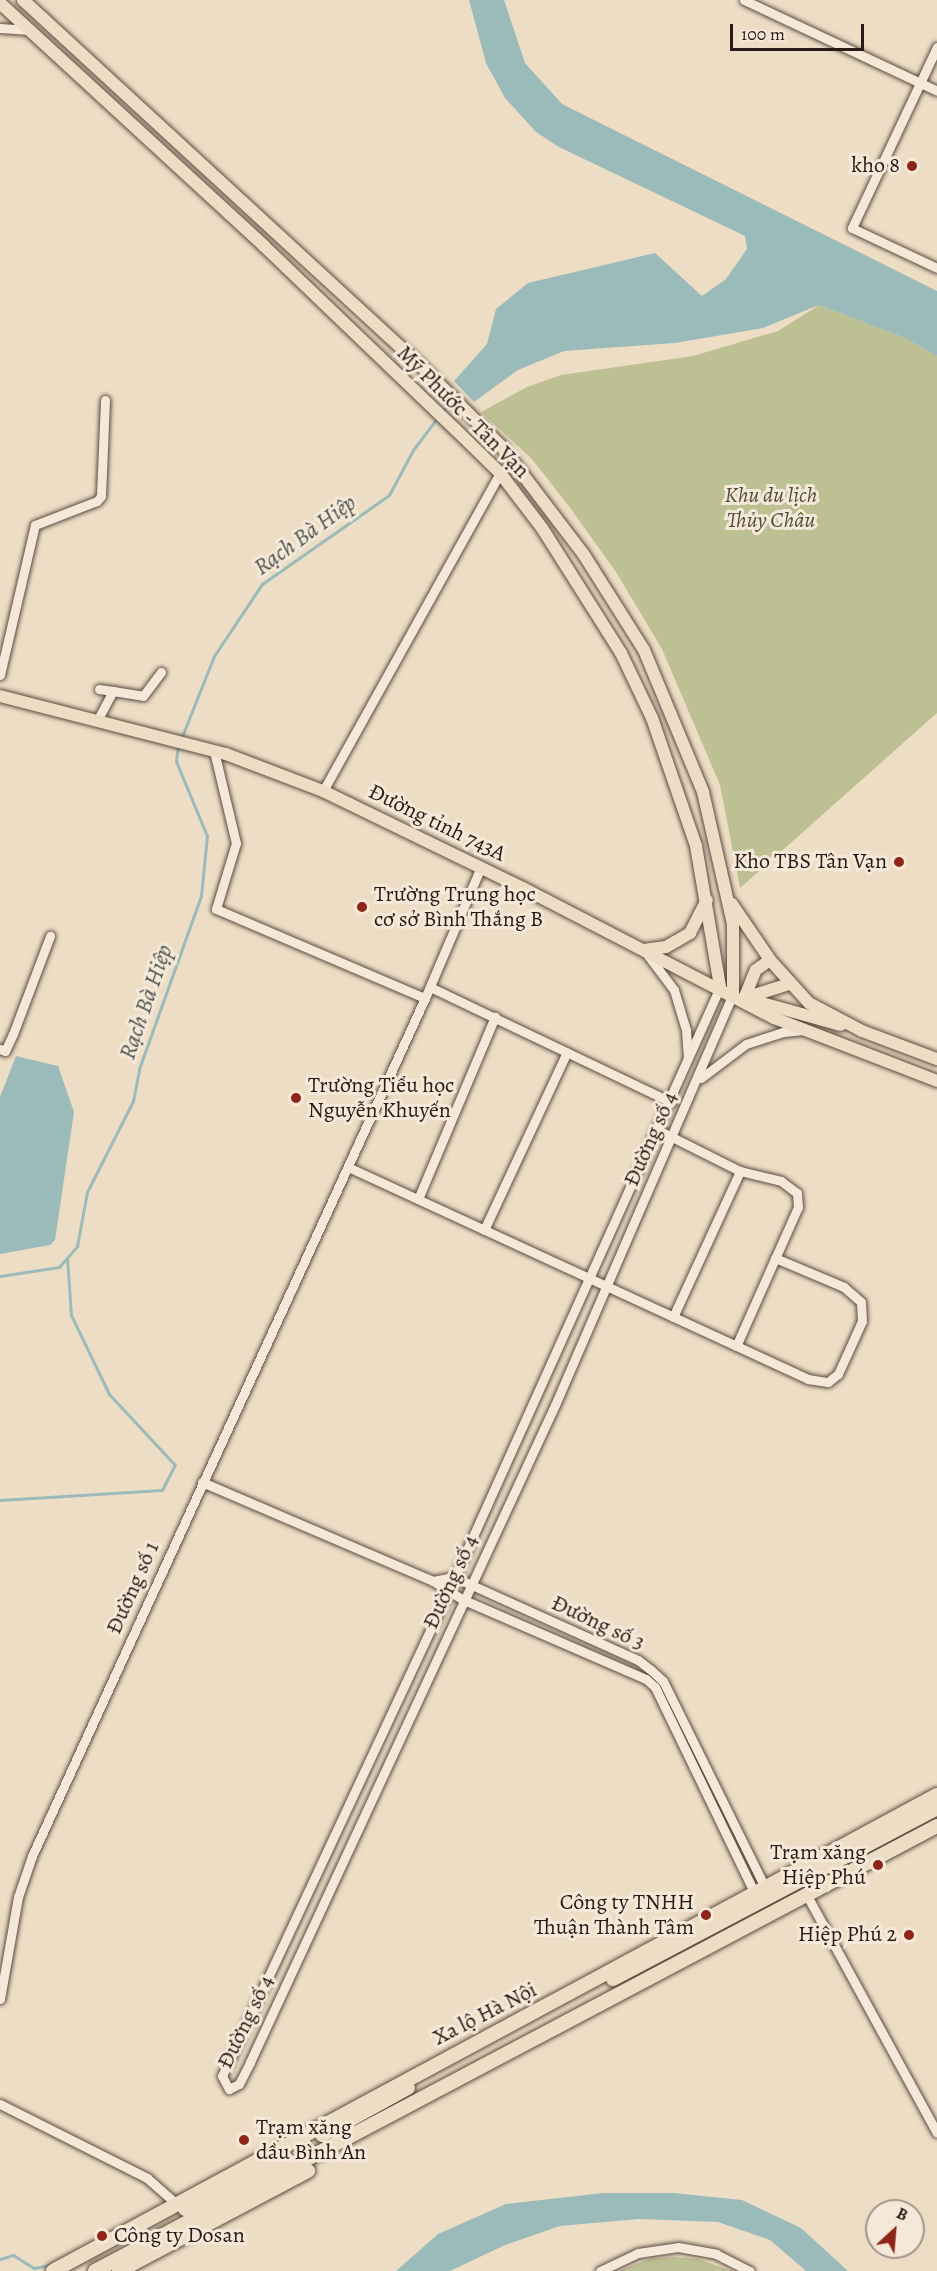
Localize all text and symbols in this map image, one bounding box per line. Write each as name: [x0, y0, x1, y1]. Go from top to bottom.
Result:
scale bar: [733, 12, 866, 50]
text: 100 m: [741, 22, 785, 46]
place label: kho 8: [851, 153, 900, 179]
marker: kho 8: [905, 159, 919, 173]
street label: Mỹ Phước - Tân Vạn: [391, 340, 535, 484]
park label: Khu du lịch Thủy Châu: [725, 482, 817, 534]
water label: Rạch Bà Hiệp: [248, 488, 362, 582]
street label: Đường tỉnh 743A: [364, 778, 510, 868]
place label: Kho TBS Tân Vạn: [733, 849, 887, 875]
marker: Kho TBS Tân Vạn: [892, 855, 906, 869]
place label: Trường Trung học cơ sở Bình Thắng B: [374, 881, 543, 932]
marker: Trường Trung học cơ sở Bình Thắng B: [355, 900, 369, 914]
water label: Rạch Bà Hiệp: [113, 941, 179, 1063]
place label: Trường Tiểu học Nguyễn Khuyến: [308, 1072, 454, 1124]
street label: Đường số 4: [618, 1088, 684, 1190]
marker: Trường Tiểu học Nguyễn Khuyến: [289, 1091, 303, 1105]
street label: Đường số 4: [418, 1531, 484, 1633]
street label: Đường số 1: [101, 1538, 165, 1638]
street label: Đường số 3: [547, 1590, 649, 1656]
place label: Trạm xăng Hiệp Phú: [770, 1839, 866, 1891]
marker: Trạm xăng Hiệp Phú: [871, 1858, 885, 1872]
place label: Công ty TNHH Thuận Thành Tâm: [534, 1889, 694, 1940]
marker: Công ty TNHH Thuận Thành Tâm: [699, 1908, 713, 1922]
place label: Hiệp Phú 2: [798, 1922, 897, 1948]
marker: Hiệp Phú 2: [902, 1928, 916, 1942]
street label: Đường số 4: [212, 1971, 280, 2073]
street label: Xa lộ Hà Nội: [429, 1977, 541, 2051]
place label: Trạm xăng dầu Bình An: [256, 2114, 366, 2166]
marker: Trạm xăng dầu Bình An: [237, 2133, 251, 2147]
north arrow: [865, 2199, 925, 2259]
text: B: [893, 2203, 911, 2227]
place label: Công ty Dosan: [114, 2223, 245, 2249]
marker: Công ty Dosan: [95, 2229, 109, 2243]

